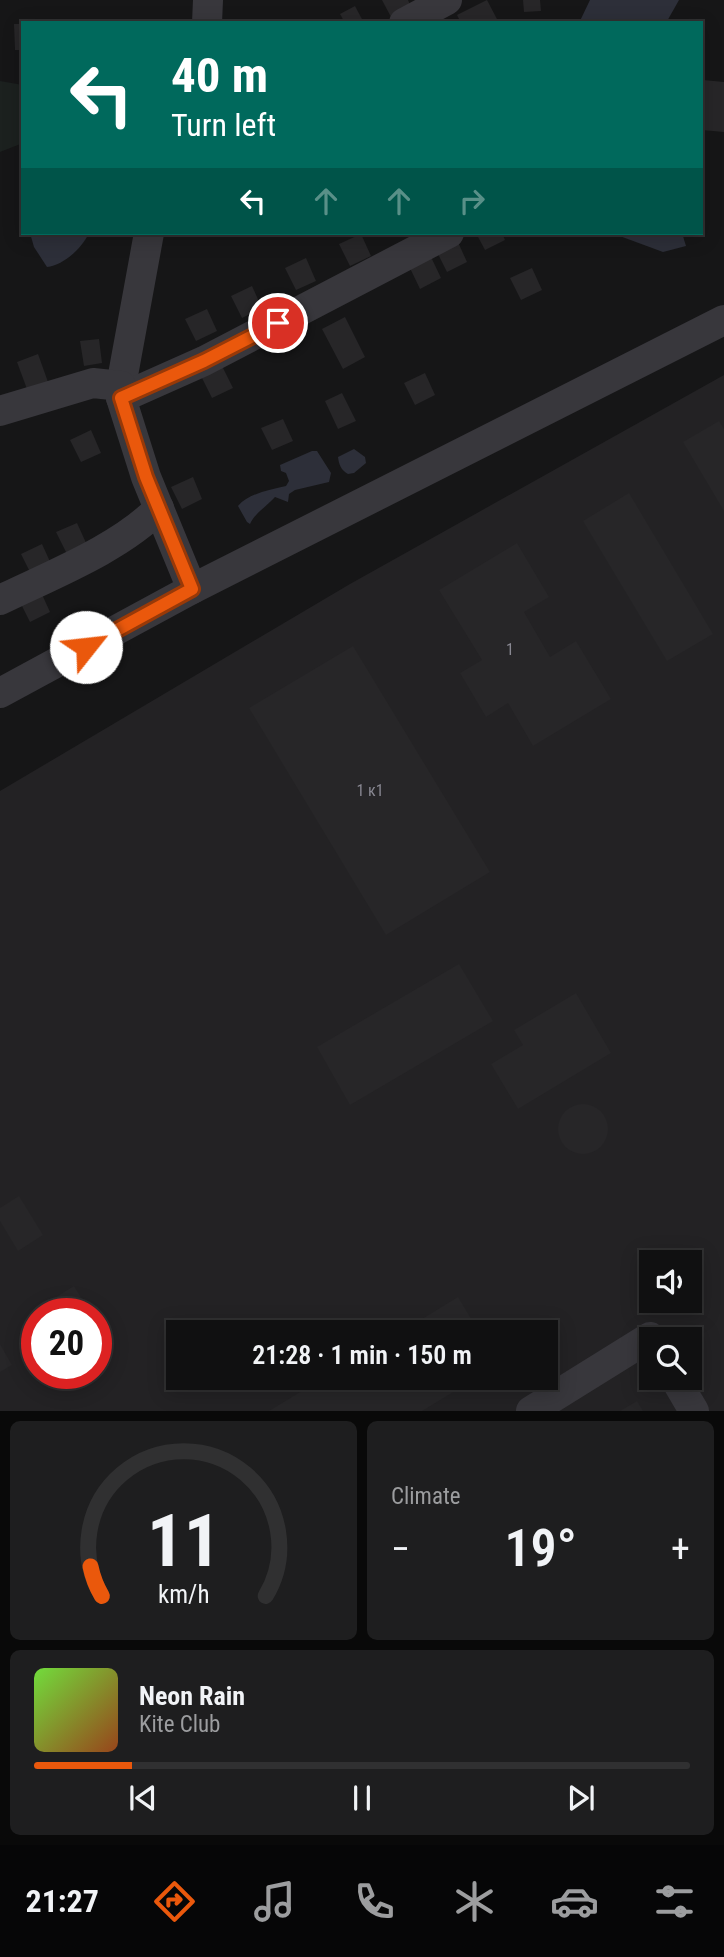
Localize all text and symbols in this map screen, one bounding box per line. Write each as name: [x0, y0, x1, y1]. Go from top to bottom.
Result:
text: 40 m: [171, 47, 268, 104]
icon: left: [56, 49, 147, 140]
text: Turn left: [171, 106, 276, 144]
icon: left: [234, 182, 272, 220]
icon: ahead: [307, 182, 345, 220]
icon: ahead: [380, 182, 418, 220]
icon: right: [453, 182, 491, 220]
pin: [248, 293, 308, 353]
icon: arrive: [259, 304, 297, 342]
position arrow: [49, 610, 123, 684]
house number: 1: [506, 640, 514, 659]
house number: 1 к1: [356, 781, 384, 800]
map controls: [639, 1250, 702, 1390]
button: sound: [639, 1250, 702, 1313]
speed limit sign: 20: [21, 1298, 112, 1389]
button: search: [639, 1327, 702, 1390]
text: 21:28 · 1 min · 150 m: [252, 1340, 472, 1370]
text: Climate: [391, 1483, 461, 1510]
text: 11: [147, 1499, 220, 1585]
text: 19°: [504, 1518, 577, 1579]
text: −: [391, 1527, 410, 1571]
text: +: [671, 1527, 690, 1571]
text: km/h: [158, 1580, 209, 1609]
text: Neon Rain: [139, 1681, 245, 1711]
text: Kite Club: [139, 1711, 220, 1738]
icon: previous: [124, 1779, 162, 1817]
icon: pause: [343, 1779, 381, 1817]
icon: next: [562, 1779, 600, 1817]
icon: directions: [150, 1877, 199, 1926]
icon: music: [250, 1877, 299, 1926]
icon: phone: [350, 1877, 399, 1926]
icon: climate: [450, 1877, 499, 1926]
icon: car: [550, 1877, 599, 1926]
icon: filters: [650, 1877, 699, 1926]
text: 21:27: [25, 1882, 99, 1920]

